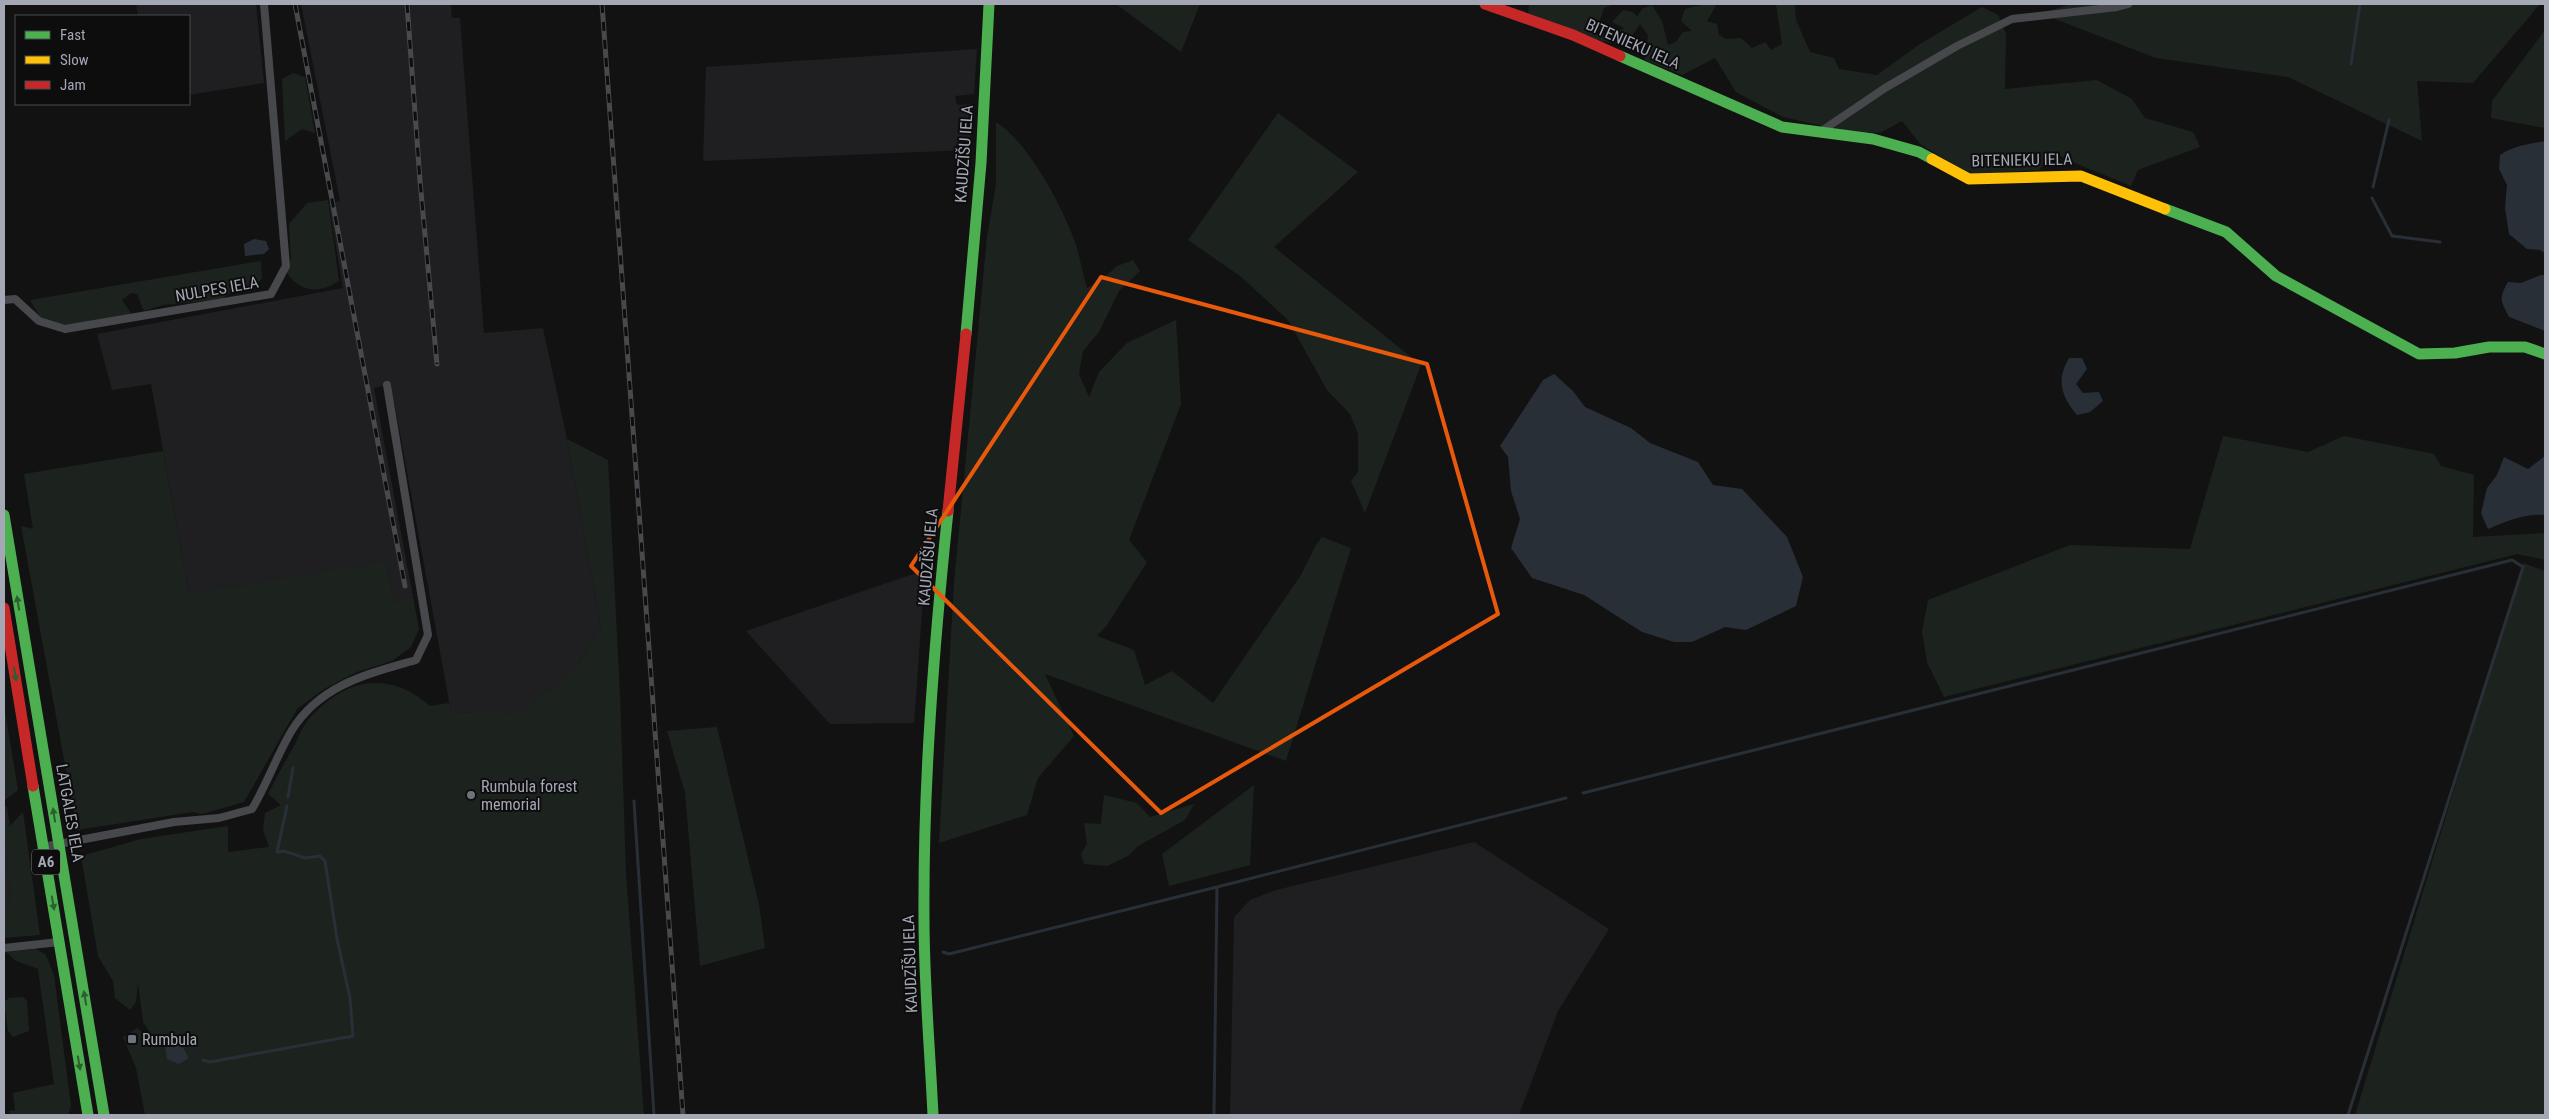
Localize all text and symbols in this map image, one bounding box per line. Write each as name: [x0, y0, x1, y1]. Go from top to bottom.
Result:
legend: [15, 15, 190, 105]
street label: BITENIEKU IELA: [1583, 15, 1683, 73]
text: Fast: [60, 26, 85, 44]
text: Slow: [60, 51, 89, 69]
text: Jam: [60, 76, 86, 94]
street label: KAUDZĪŠU IELA: [951, 104, 977, 204]
street label: BITENIEKU IELA: [1971, 150, 2073, 170]
street label: NULPES IELA: [174, 272, 260, 306]
street label: KAUDZĪŠU IELA: [914, 507, 942, 607]
one-way arrow: [14, 594, 22, 610]
one-way arrow: [11, 666, 19, 682]
street label: LATGALES IELA: [52, 762, 88, 864]
place label: Rumbula forest memorial: [481, 777, 578, 814]
marker: Rumbula forest memorial: [465, 789, 477, 801]
one-way arrow: [49, 806, 57, 822]
road number: A6: [32, 850, 60, 874]
one-way arrow: [49, 895, 57, 911]
street label: KAUDZĪŠU IELA: [899, 915, 921, 1013]
one-way arrow: [80, 990, 88, 1006]
place label: Rumbula: [142, 1030, 197, 1049]
marker: Rumbula: [126, 1033, 138, 1045]
one-way arrow: [76, 1056, 84, 1072]

